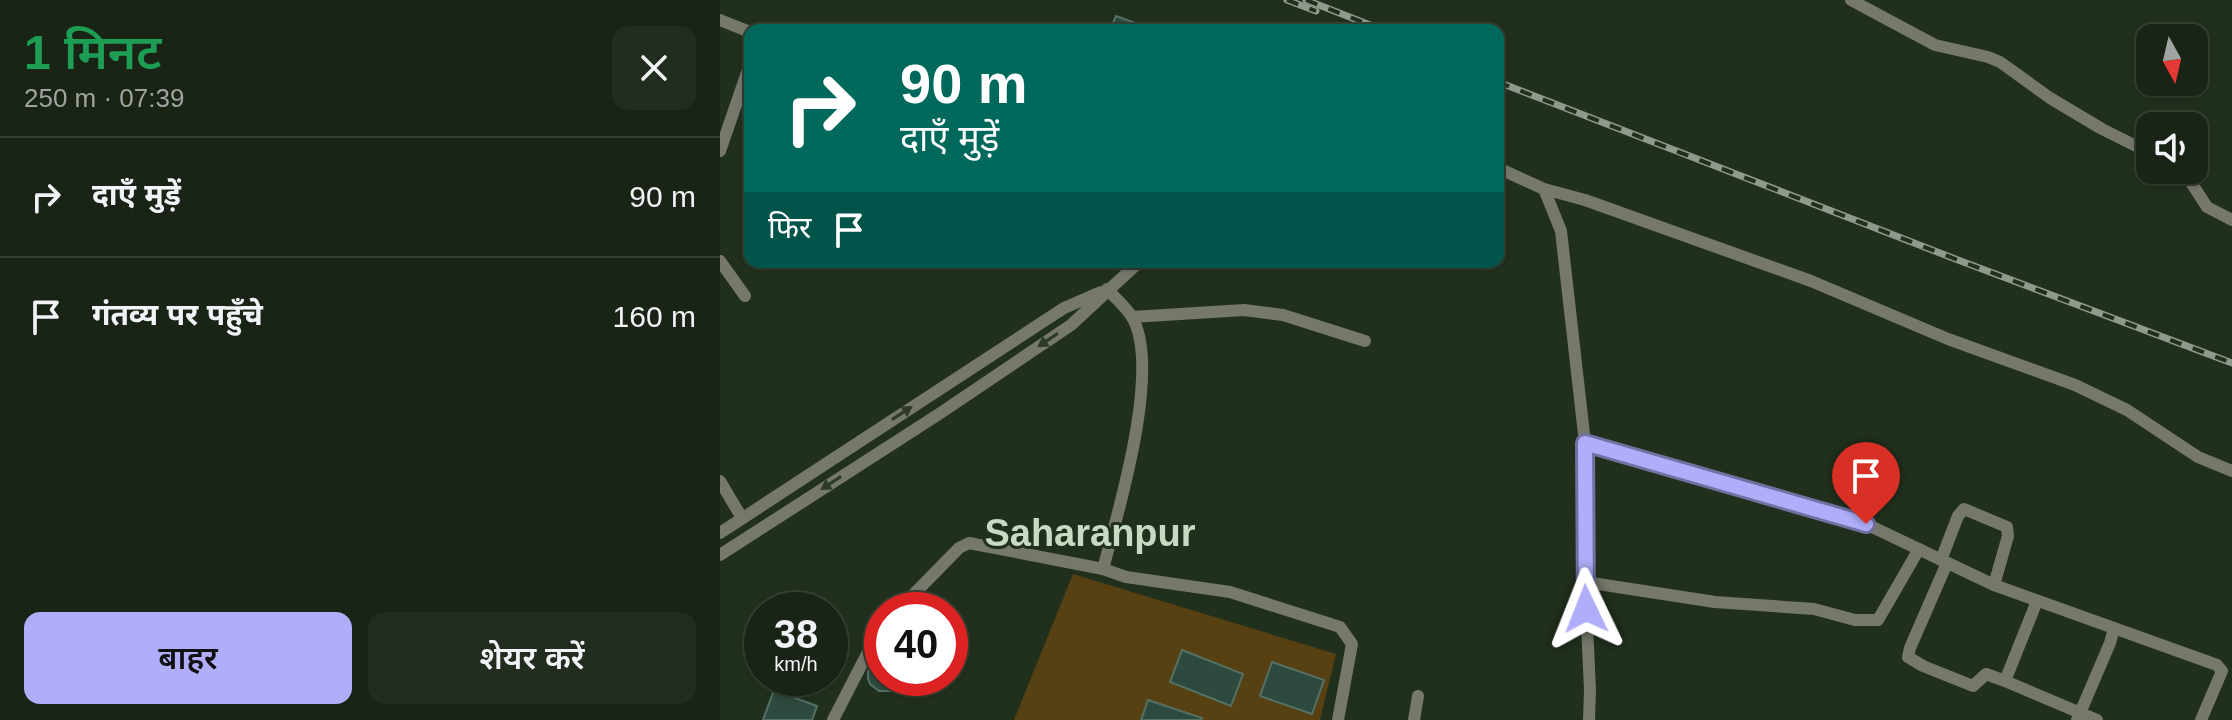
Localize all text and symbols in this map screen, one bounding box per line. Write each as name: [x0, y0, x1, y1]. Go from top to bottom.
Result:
north arrow: [2136, 24, 2208, 96]
map controls: [2136, 24, 2208, 184]
text: 1 मिनट: [24, 26, 161, 79]
button: close: [612, 26, 696, 110]
text: 90 m: [900, 52, 1028, 115]
icon: right: [768, 56, 872, 160]
text: 250 m · 07:39: [24, 83, 184, 113]
button: sound: [2136, 112, 2208, 184]
text: दाएँ मुड़ें: [900, 118, 999, 159]
icon: right: [24, 175, 68, 219]
text: दाएँ मुड़ें: [92, 178, 181, 211]
text: 90 m: [629, 180, 696, 213]
icon: arrive: [827, 208, 871, 252]
text: फिर: [768, 211, 811, 244]
icon: arrive: [24, 295, 68, 339]
text: गंतव्य पर पहुँचे: [92, 298, 263, 331]
text: 160 m: [613, 300, 696, 333]
one-way arrow: [1038, 332, 1059, 347]
one-way arrow: [891, 407, 913, 421]
pin: [1832, 442, 1900, 524]
icon: arrive: [1844, 454, 1888, 498]
one-way arrow: [820, 475, 842, 489]
district label: Saharanpur: [984, 512, 1196, 554]
position arrow: [1544, 567, 1628, 651]
speed limit sign: 40: [864, 592, 968, 696]
button: बाहर: [24, 612, 352, 704]
button: शेयर करें: [368, 612, 696, 704]
text: 38: [774, 612, 818, 656]
text: km/h: [774, 653, 818, 675]

